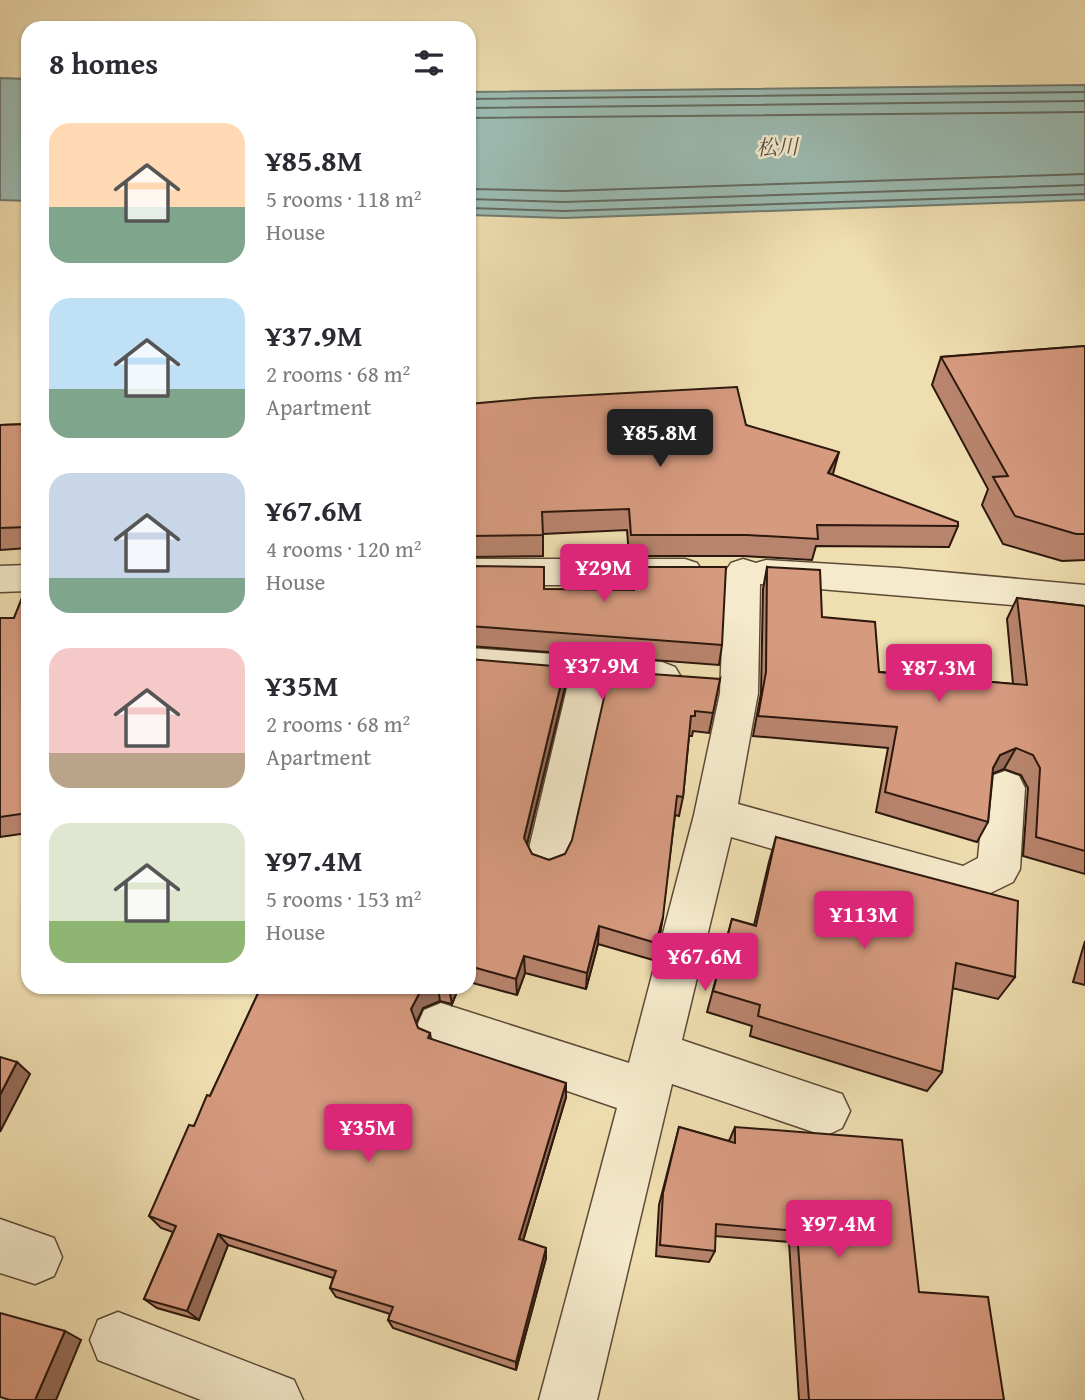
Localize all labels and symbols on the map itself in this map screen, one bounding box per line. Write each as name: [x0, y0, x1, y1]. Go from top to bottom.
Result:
water label: 松川: [755, 131, 801, 163]
pin: ¥85.8M: [603, 410, 717, 469]
pin: ¥29M: [563, 544, 645, 604]
pin: ¥37.9M: [545, 642, 659, 702]
pin: ¥87.3M: [882, 644, 996, 704]
pin: ¥113M: [815, 892, 913, 951]
pin: ¥67.6M: [648, 934, 762, 993]
pin: ¥35M: [327, 1104, 409, 1164]
pin: ¥97.4M: [782, 1200, 896, 1260]

